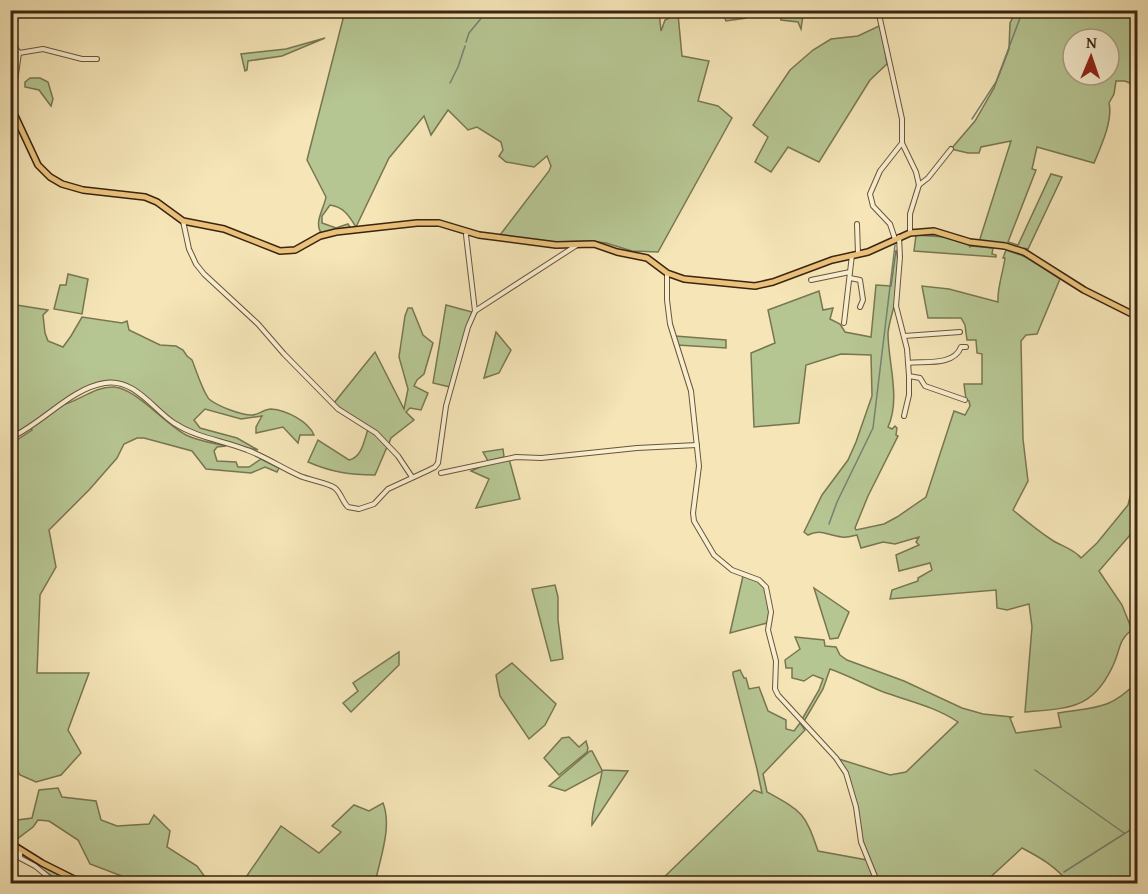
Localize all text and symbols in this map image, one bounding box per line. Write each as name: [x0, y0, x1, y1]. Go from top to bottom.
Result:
north arrow: [1061, 27, 1121, 87]
text: N: [1086, 30, 1098, 54]

